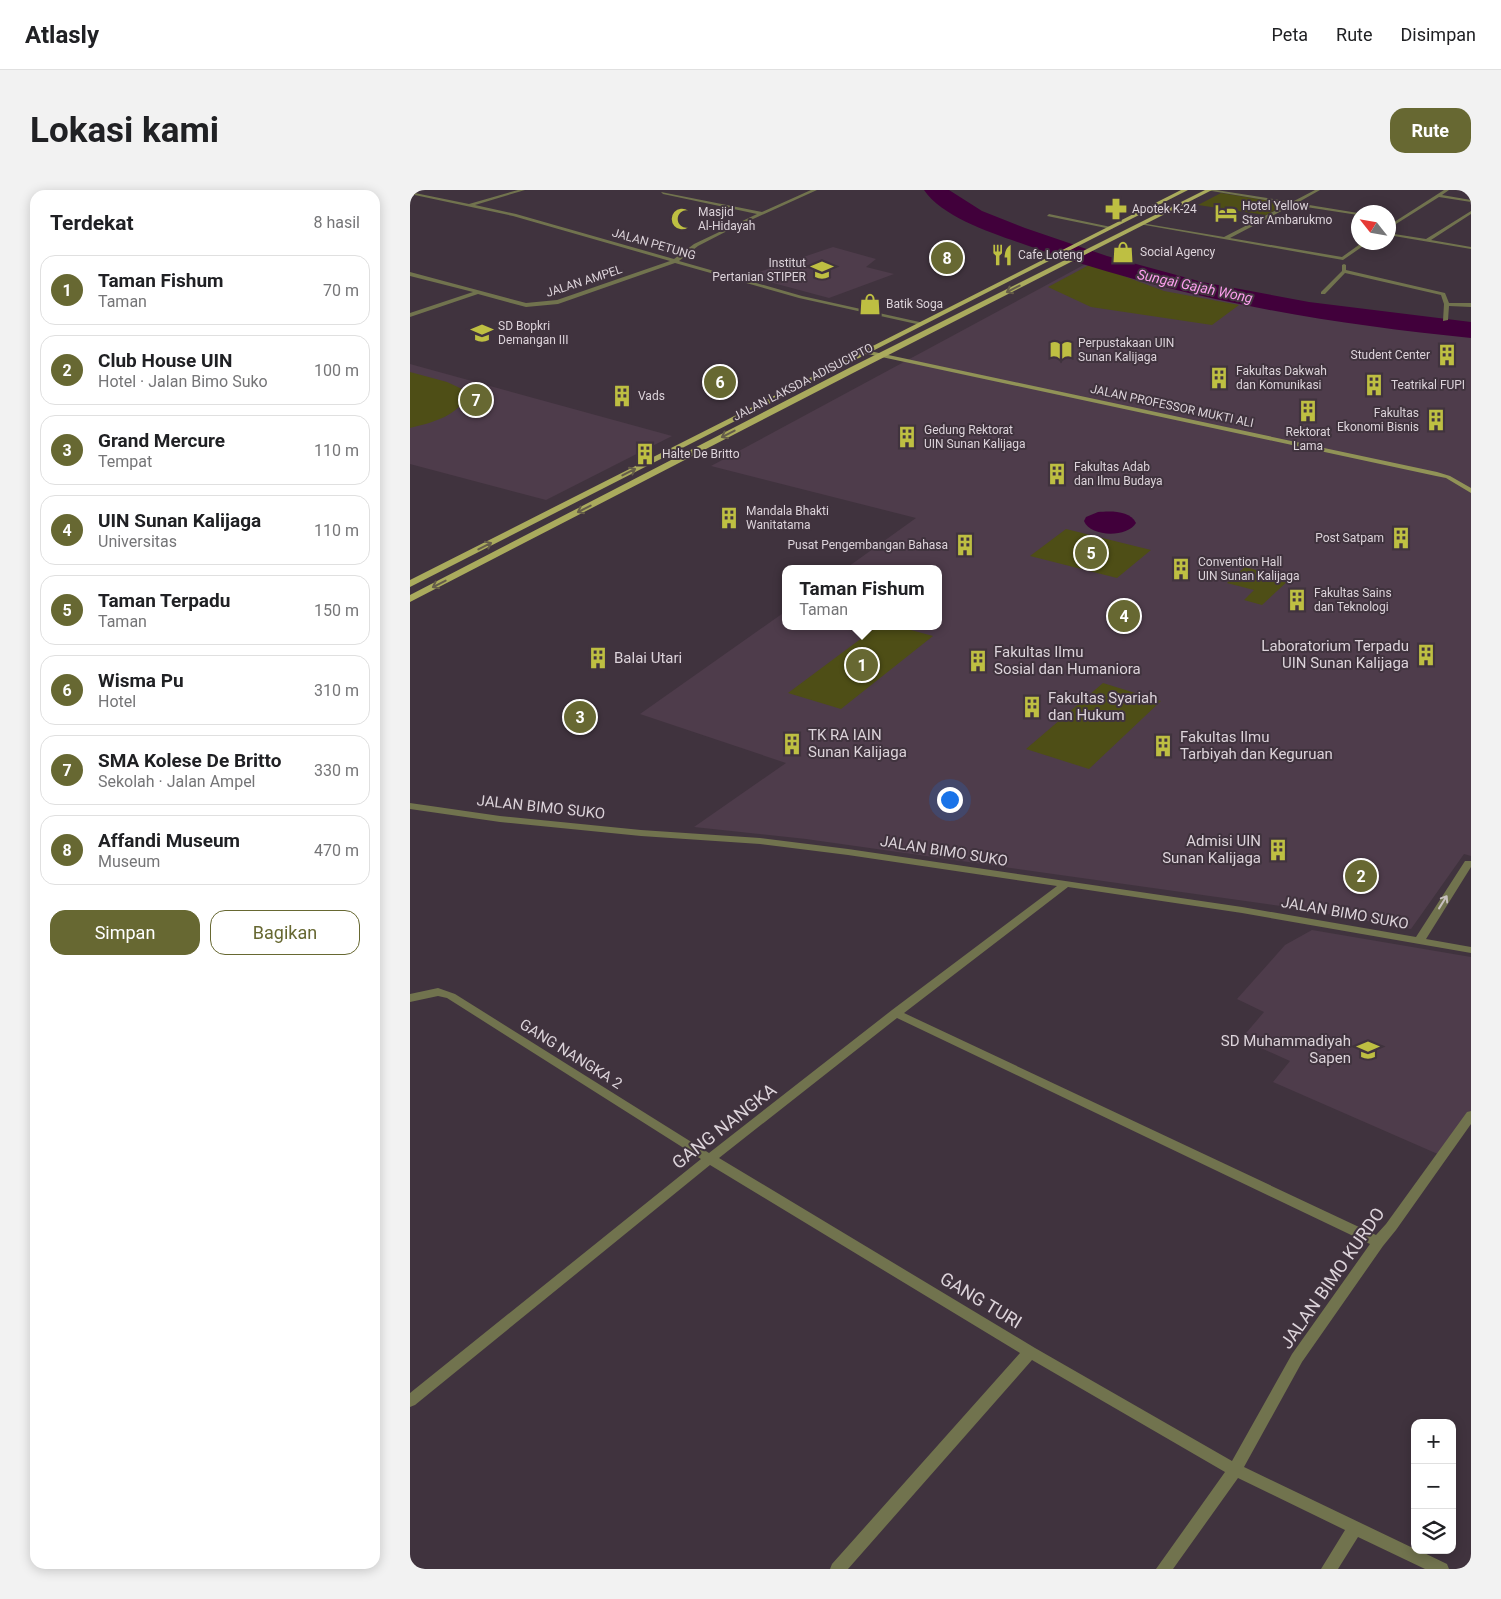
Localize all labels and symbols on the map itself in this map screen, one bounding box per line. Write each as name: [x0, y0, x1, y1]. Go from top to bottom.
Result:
pharmacy icon: Apotek K-24: [1103, 196, 1129, 222]
place label: Hotel Yellow Star Ambarukmo: [1242, 199, 1333, 227]
hotel icon: Hotel Yellow Star Ambarukmo: [1213, 200, 1239, 226]
place label: Apotek K-24: [1132, 202, 1197, 216]
place label: Masjid Al-Hidayah: [698, 205, 755, 233]
north arrow: [1351, 205, 1396, 250]
mosque icon: Masjid Al-Hidayah: [669, 206, 695, 232]
street label: JALAN PETUNG: [611, 225, 697, 263]
pin: 8: [931, 239, 963, 277]
shop icon: Social Agency: [1110, 239, 1136, 265]
restaurant icon: Cafe Loteng: [989, 242, 1015, 268]
place label: Social Agency: [1140, 245, 1215, 259]
place label: Cafe Loteng: [1018, 248, 1083, 262]
place label: Institut Pertanian STIPER: [712, 256, 807, 284]
school or university icon: Institut Pertanian STIPER: [809, 257, 835, 283]
street label: JALAN AMPEL: [544, 262, 624, 300]
water label: Sungai Gajah Wong: [1136, 266, 1255, 306]
one-way arrow: [1006, 285, 1021, 294]
shop icon: Batik Soga: [857, 291, 883, 317]
place label: Batik Soga: [886, 297, 943, 311]
place label: SD Bopkri Demangan III: [498, 319, 569, 347]
school or university icon: SD Bopkri Demangan III: [469, 320, 495, 346]
place label: Perpustakaan UIN Sunan Kalijaga: [1078, 336, 1174, 364]
library icon: Perpustakaan UIN Sunan Kalijaga: [1048, 337, 1074, 363]
street label: JALAN LAKSDA ADISUCIPTO: [730, 340, 876, 424]
building icon: Student Center: [1434, 342, 1460, 368]
place label: Student Center: [1351, 348, 1430, 362]
pin: 6: [704, 363, 736, 401]
place label: Fakultas Dakwah dan Komunikasi: [1236, 364, 1327, 392]
building icon: Fakultas Dakwah dan Komunikasi: [1206, 365, 1232, 391]
building icon: Teatrikal FUPI: [1361, 372, 1387, 398]
place label: Teatrikal FUPI: [1391, 378, 1465, 392]
pin: 7: [460, 381, 492, 419]
street label: JALAN PROFESSOR MUKTI ALI: [1089, 382, 1255, 430]
building icon: Vads: [609, 383, 635, 409]
place label: Vads: [638, 389, 665, 403]
building icon: Rektorat Lama: [1295, 398, 1321, 424]
place label: Fakultas Ekonomi Bisnis: [1337, 406, 1419, 434]
building icon: Fakultas Ekonomi Bisnis: [1423, 407, 1449, 433]
place label: Gedung Rektorat UIN Sunan Kalijaga: [924, 423, 1026, 451]
building icon: Gedung Rektorat UIN Sunan Kalijaga: [894, 424, 920, 450]
place label: Rektorat Lama: [1286, 425, 1330, 453]
one-way arrow: [721, 430, 736, 439]
building icon: Halte De Britto: [632, 441, 658, 467]
place label: Halte De Britto: [662, 447, 740, 461]
place label: Fakultas Adab dan Ilmu Budaya: [1074, 460, 1163, 488]
building icon: Fakultas Adab dan Ilmu Budaya: [1044, 461, 1070, 487]
one-way arrow: [621, 467, 636, 476]
one-way arrow: [576, 504, 591, 514]
place label: Mandala Bhakti Wanitatama: [746, 504, 829, 532]
building icon: Mandala Bhakti Wanitatama: [716, 505, 742, 531]
building icon: Post Satpam: [1388, 525, 1414, 551]
place label: Post Satpam: [1315, 531, 1384, 545]
building icon: Pusat Pengembangan Bahasa: [952, 532, 978, 558]
pin: 5: [1075, 534, 1107, 572]
place label: Pusat Pengembangan Bahasa: [787, 538, 948, 552]
one-way arrow: [477, 541, 492, 551]
place label: Convention Hall UIN Sunan Kalijaga: [1198, 555, 1300, 583]
building icon: Convention Hall UIN Sunan Kalijaga: [1168, 556, 1194, 582]
one-way arrow: [432, 580, 447, 589]
place label: Fakultas Sains dan Teknologi: [1314, 586, 1392, 614]
building icon: Fakultas Sains dan Teknologi: [1284, 587, 1310, 613]
pin: 4: [1108, 597, 1140, 635]
place label: Laboratorium Terpadu UIN Sunan Kalijaga: [1261, 637, 1409, 672]
building icon: Laboratorium Terpadu UIN Sunan Kalijaga: [1413, 642, 1439, 668]
place label: Fakultas Ilmu Sosial dan Humaniora: [994, 643, 1141, 678]
building icon: Balai Utari: [585, 645, 611, 671]
pin: 1: [846, 646, 878, 684]
building icon: Fakultas Ilmu Sosial dan Humaniora: [965, 648, 991, 674]
place label: Balai Utari: [614, 649, 682, 667]
place label: Fakultas Syariah dan Hukum: [1048, 689, 1157, 724]
building icon: Fakultas Syariah dan Hukum: [1019, 694, 1045, 720]
pin: 3: [564, 698, 596, 736]
place label: TK RA IAIN Sunan Kalijaga: [808, 726, 907, 761]
place label: Fakultas Ilmu Tarbiyah dan Keguruan: [1180, 728, 1333, 763]
building icon: TK RA IAIN Sunan Kalijaga: [779, 731, 805, 757]
building icon: Fakultas Ilmu Tarbiyah dan Keguruan: [1150, 733, 1176, 759]
your location: [937, 787, 963, 813]
street label: JALAN BIMO SUKO: [476, 791, 606, 823]
street label: JALAN BIMO SUKO: [879, 832, 1009, 870]
place label: Admisi UIN Sunan Kalijaga: [1162, 832, 1261, 867]
building icon: Admisi UIN Sunan Kalijaga: [1265, 837, 1291, 863]
pin: 2: [1345, 857, 1377, 895]
street label: JALAN BIMO SUKO: [1280, 893, 1410, 933]
one-way arrow: [1438, 895, 1449, 909]
street label: GANG NANGKA 2: [516, 1015, 626, 1093]
place label: SD Muhammadiyah Sapen: [1221, 1032, 1351, 1067]
school or university icon: SD Muhammadiyah Sapen: [1355, 1037, 1381, 1063]
street label: GANG NANGKA: [668, 1079, 780, 1173]
street label: JALAN BIMO KURDO: [1275, 1203, 1389, 1353]
street label: GANG TURI: [936, 1267, 1026, 1333]

